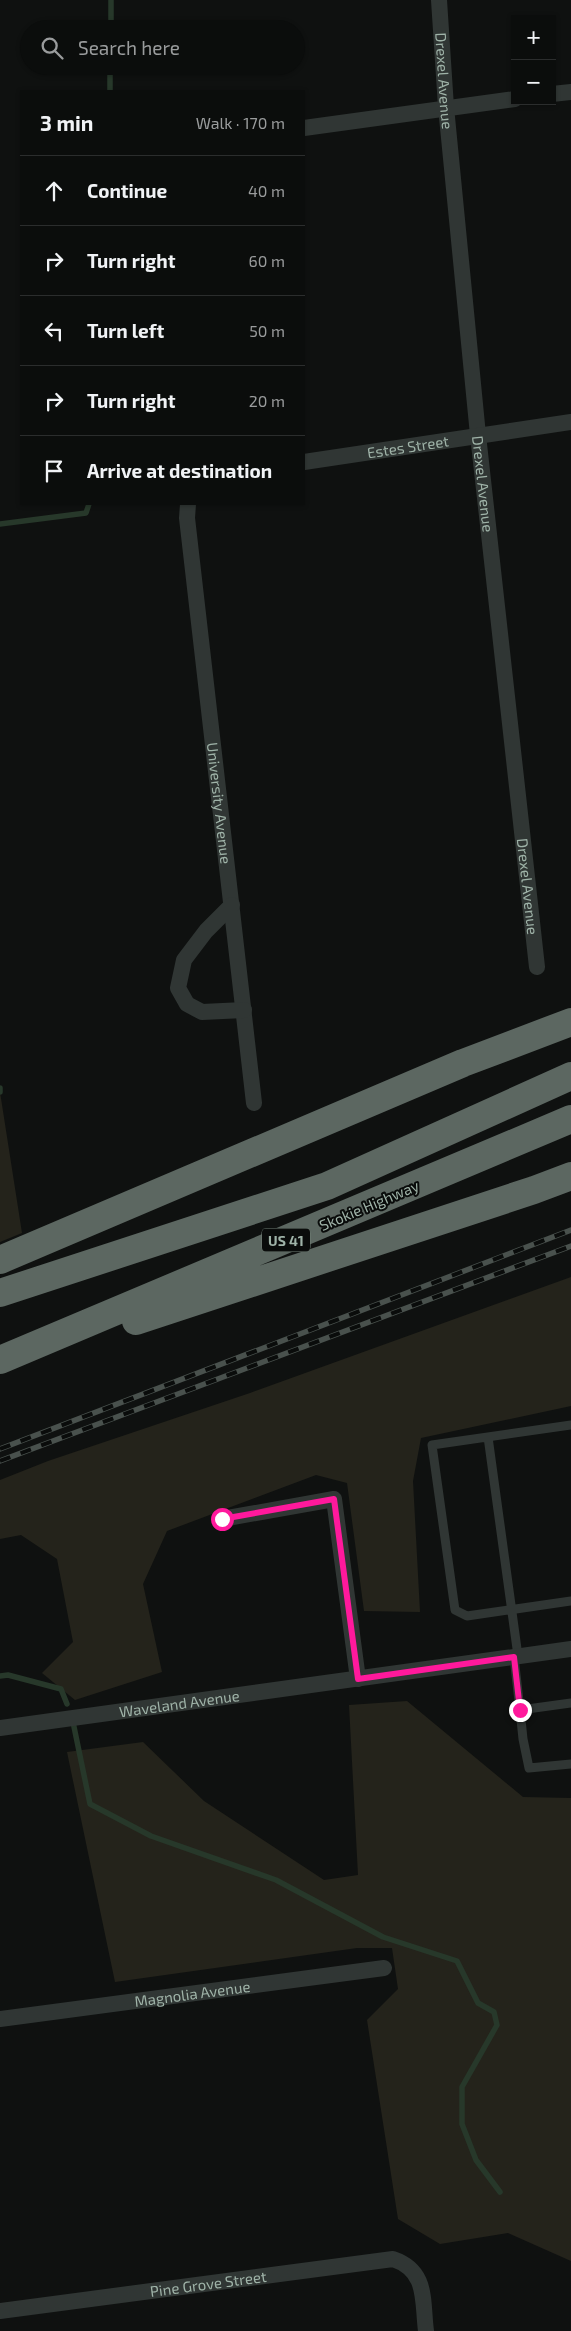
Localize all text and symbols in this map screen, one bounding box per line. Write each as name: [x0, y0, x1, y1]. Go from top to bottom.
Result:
map controls: [511, 15, 556, 105]
button: +: [511, 15, 556, 60]
search box: [20, 20, 305, 75]
street label: Drexel Avenue: [432, 32, 457, 130]
icon: search: [38, 34, 66, 62]
text: Search here: [78, 36, 180, 59]
button: −: [511, 60, 556, 105]
text: 3 min: [40, 110, 93, 135]
text: Walk · 170 m: [196, 113, 285, 132]
icon: ahead: [40, 177, 68, 205]
text: Continue: [87, 179, 167, 202]
text: 40 m: [248, 181, 285, 200]
icon: right: [40, 247, 68, 275]
text: Turn right: [87, 249, 175, 272]
text: 60 m: [249, 251, 285, 270]
icon: left: [40, 317, 68, 345]
text: Turn left: [87, 319, 164, 342]
text: 50 m: [249, 321, 285, 340]
icon: right: [40, 387, 68, 415]
text: Turn right: [87, 389, 175, 412]
text: 20 m: [249, 391, 285, 410]
street label: Estes Street: [366, 431, 450, 461]
street label: Drexel Avenue: [469, 435, 498, 533]
icon: arrive: [40, 457, 68, 485]
text: Arrive at destination: [87, 459, 272, 482]
street label: University Avenue: [204, 741, 236, 865]
street label: Drexel Avenue: [514, 837, 542, 936]
street label: Skokie Highway: [317, 1176, 422, 1234]
road number: US 41: [262, 1228, 310, 1252]
route start: [211, 1508, 234, 1531]
street label: Waveland Avenue: [118, 1686, 241, 1720]
route end: [509, 1699, 532, 1722]
street label: Magnolia Avenue: [133, 1977, 251, 2010]
street label: Pine Grove Street: [149, 2267, 268, 2300]

